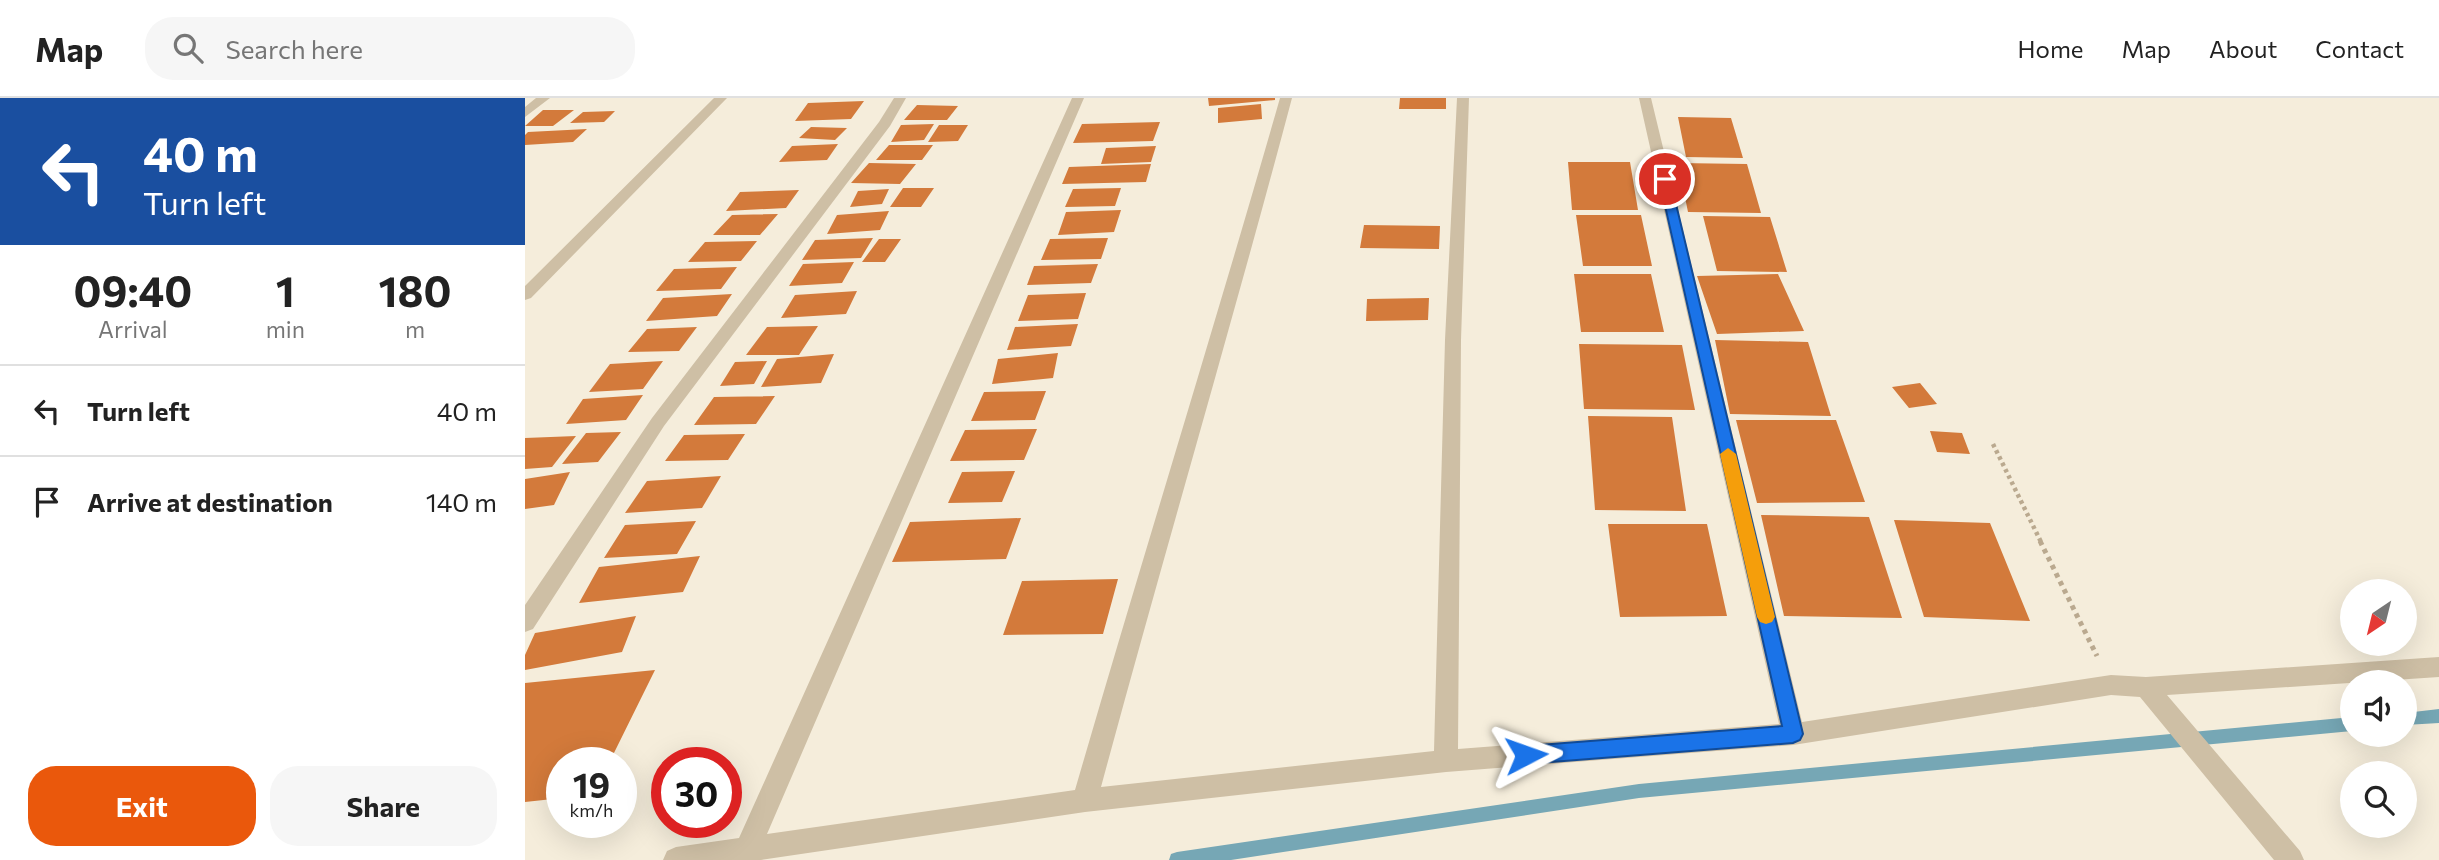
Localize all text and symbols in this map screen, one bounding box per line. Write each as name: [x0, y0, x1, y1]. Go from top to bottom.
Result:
search box: [145, 17, 635, 80]
text: Map: [35, 28, 103, 69]
icon: search: [169, 29, 207, 67]
text: Search here: [225, 33, 363, 64]
text: Home: [2018, 34, 2084, 63]
text: Map: [2122, 34, 2171, 63]
text: About: [2209, 34, 2277, 63]
text: Contact: [2315, 34, 2404, 63]
text: 40 m: [143, 122, 258, 182]
icon: left: [28, 126, 119, 217]
pin: [1635, 149, 1695, 209]
icon: arrive: [1646, 160, 1684, 198]
text: Turn left: [143, 182, 267, 222]
text: 09:40: [74, 264, 192, 316]
text: 1: [276, 264, 295, 316]
text: 180: [379, 264, 451, 316]
text: Arrival: [98, 315, 168, 343]
text: min: [266, 315, 305, 343]
text: m: [405, 315, 425, 343]
icon: left: [28, 392, 66, 430]
text: Turn left: [87, 395, 190, 426]
text: 40 m: [437, 395, 497, 426]
icon: arrive: [28, 483, 66, 521]
text: Arrive at destination: [87, 486, 333, 517]
text: 140 m: [426, 486, 497, 517]
north arrow: [2340, 579, 2417, 656]
map controls: [2340, 579, 2417, 838]
button: sound: [2340, 670, 2417, 747]
position arrow: [1489, 718, 1563, 792]
speed limit sign: 30: [651, 747, 742, 838]
button: search: [2340, 761, 2417, 838]
text: 19: [573, 762, 610, 805]
button: Exit: [28, 766, 256, 846]
button: Share: [270, 766, 497, 846]
text: km/h: [570, 799, 613, 821]

